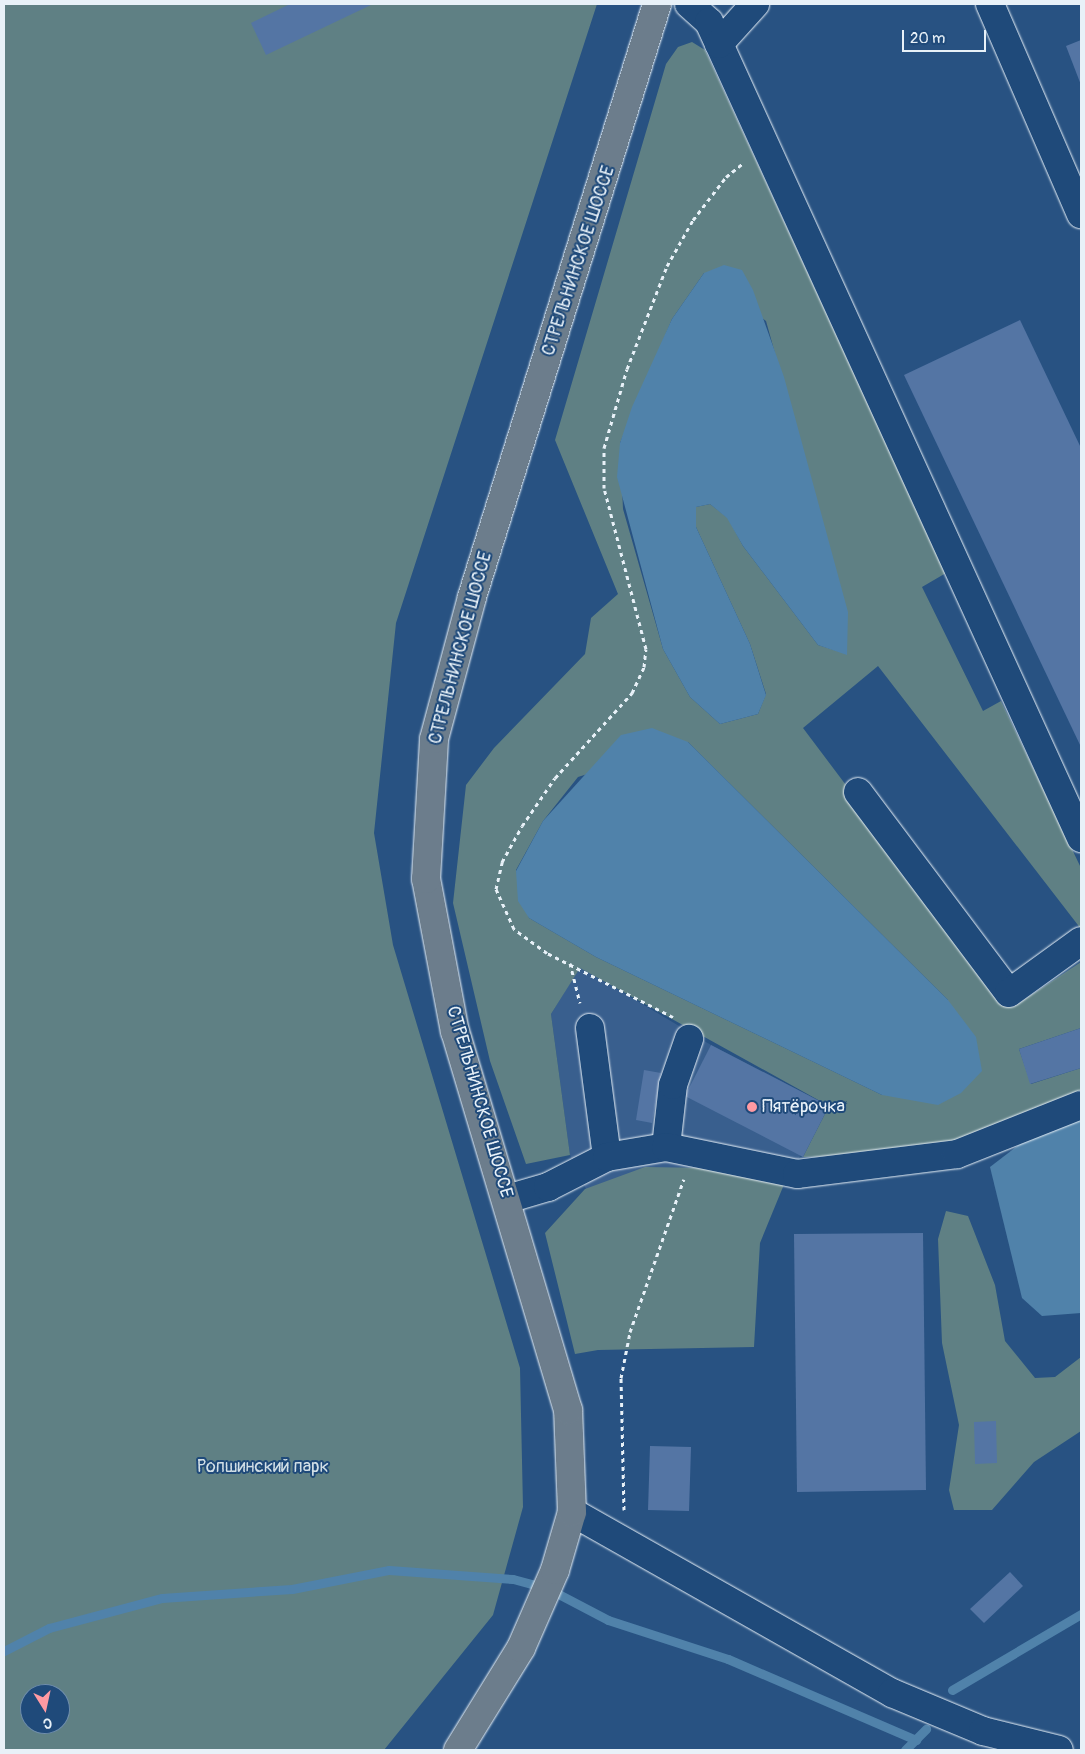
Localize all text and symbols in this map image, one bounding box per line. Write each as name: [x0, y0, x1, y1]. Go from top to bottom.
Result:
scale bar: [905, 20, 989, 52]
text: 20 m: [910, 29, 945, 48]
street label: СТРЕЛЬНИНСКОЕ ШОССЕ: [538, 163, 620, 359]
street label: СТРЕЛЬНИНСКОЕ ШОССЕ: [425, 549, 497, 747]
street label: СТРЕЛЬНИНСКОЕ ШОССЕ: [441, 1004, 517, 1200]
place label: Пятёрочка: [762, 1096, 845, 1118]
marker: Пятёрочка: [746, 1101, 758, 1113]
park label: Ропшинский парк: [197, 1456, 329, 1478]
north arrow: [20, 1684, 70, 1734]
text: С: [42, 1714, 53, 1732]

